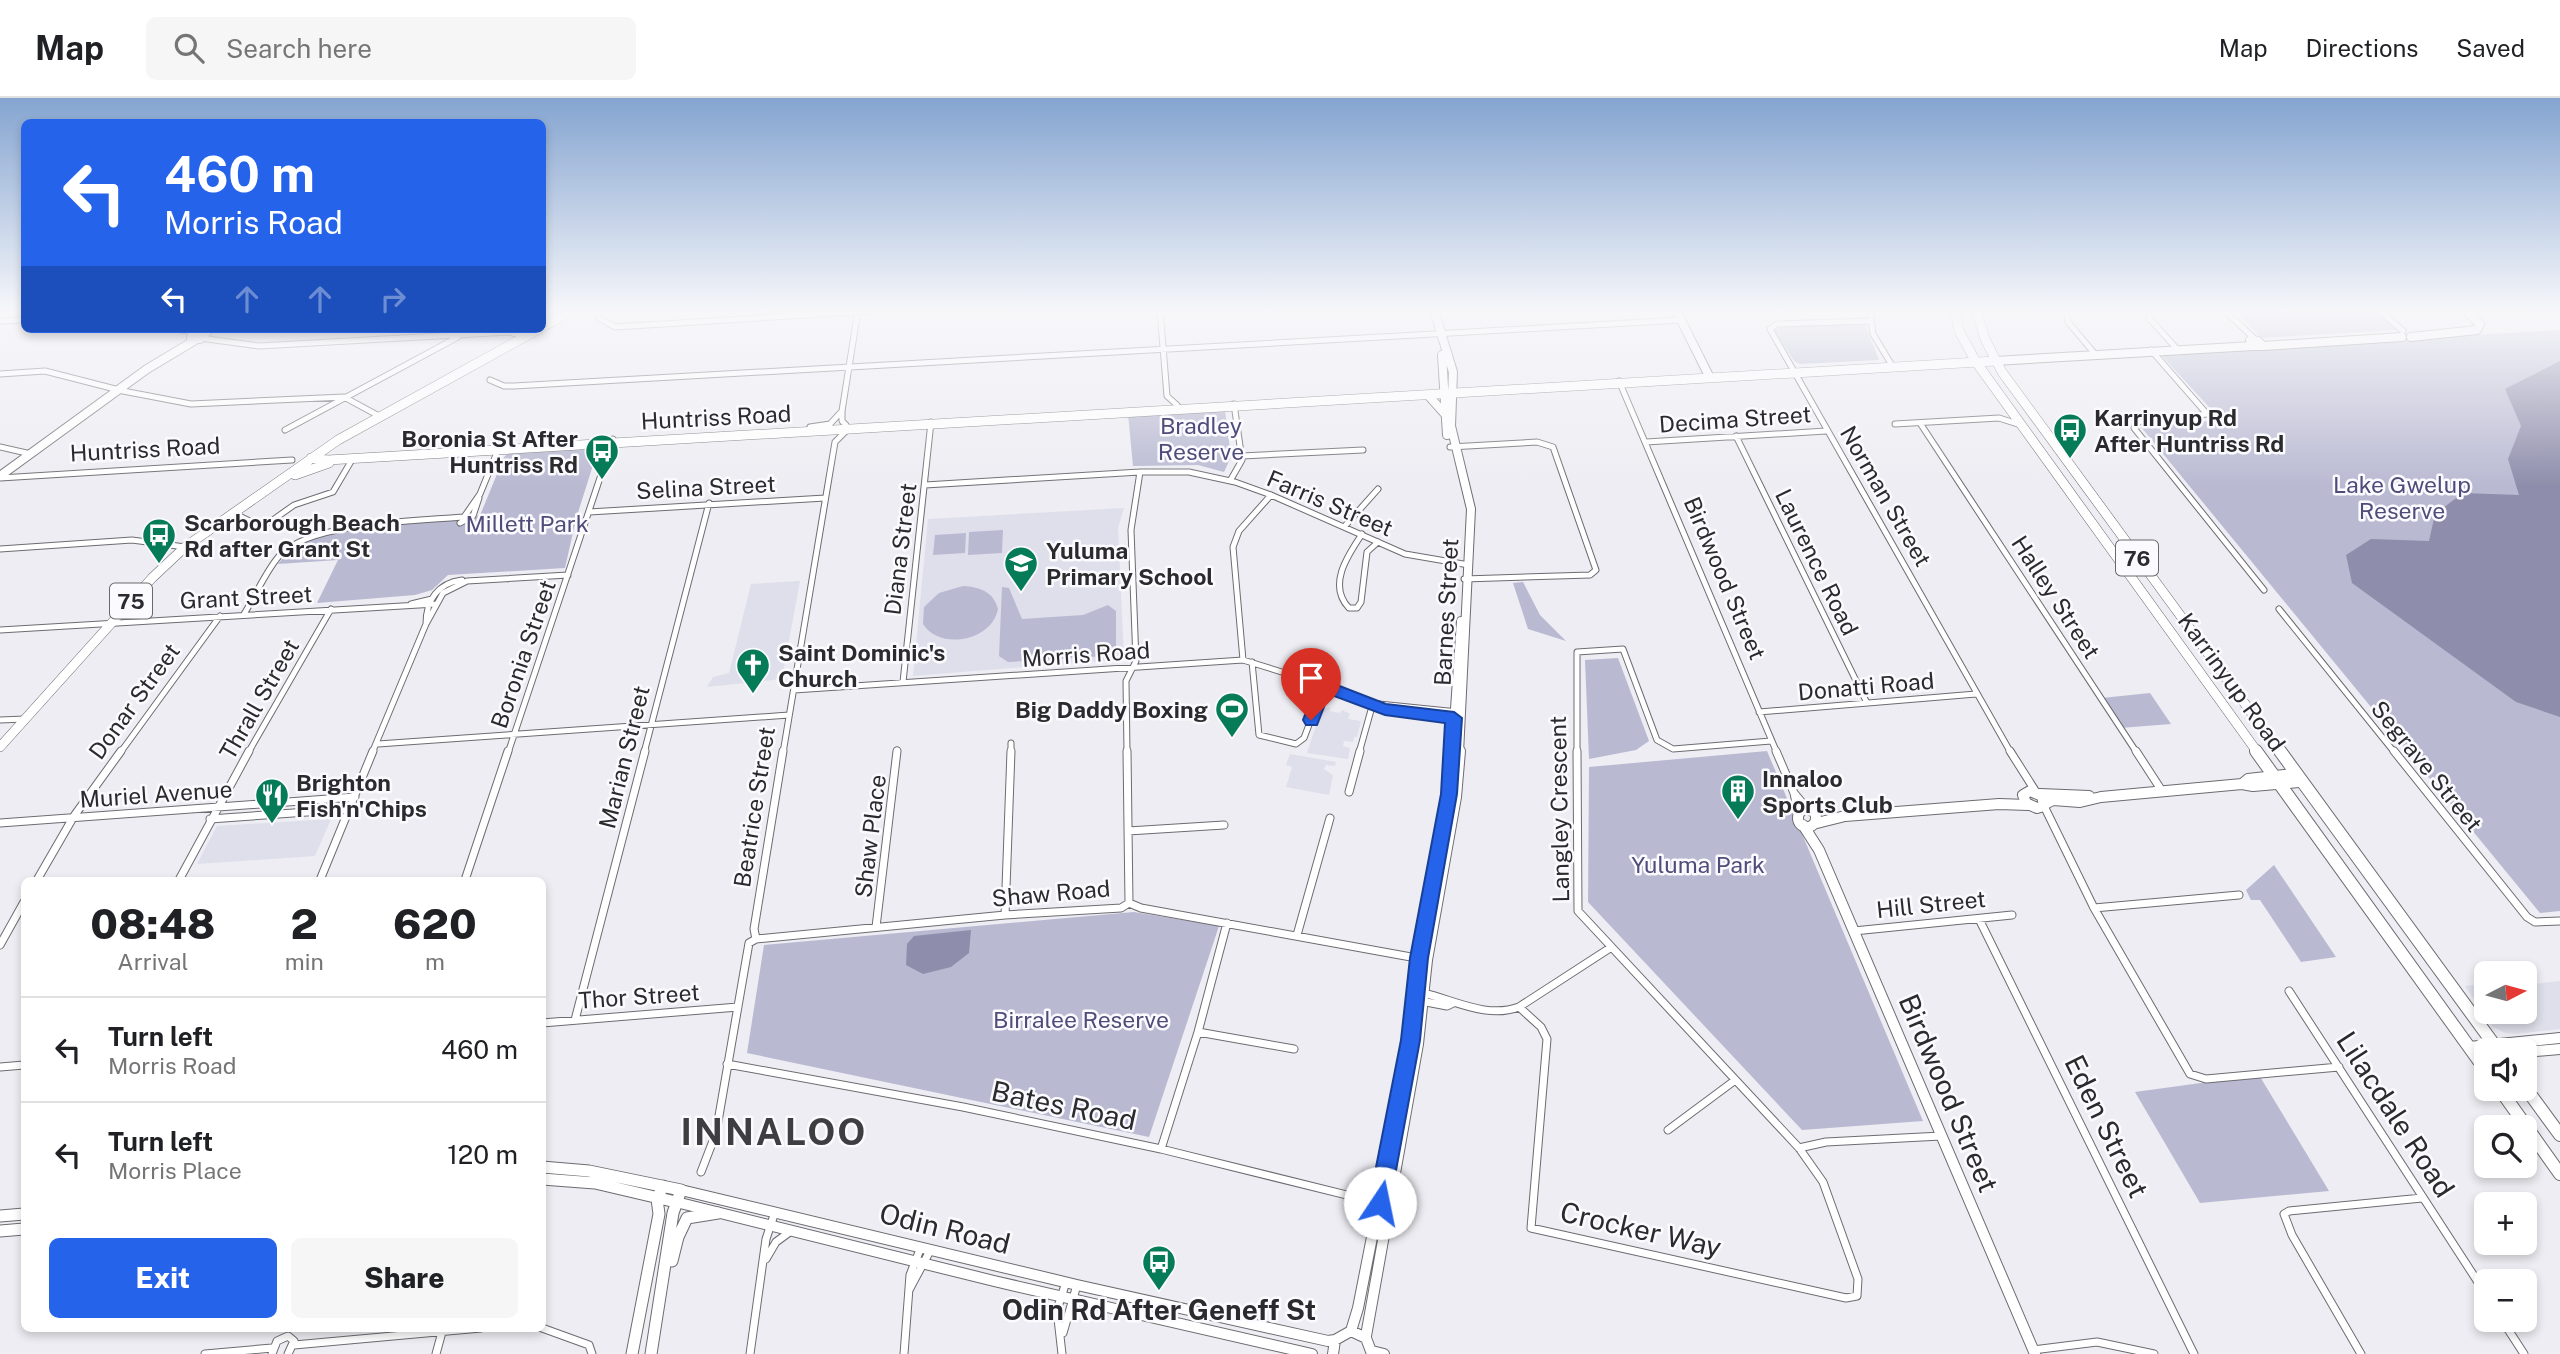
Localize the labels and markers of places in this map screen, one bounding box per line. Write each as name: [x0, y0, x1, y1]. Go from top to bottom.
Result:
place label: Karrinyup Rd After Huntriss Rd: [2094, 404, 2284, 457]
bus stop icon: Karrinyup Rd After Huntriss Rd: [2051, 411, 2089, 460]
place label: Boronia St After Huntriss Rd: [401, 425, 578, 478]
bus stop icon: Boronia St After Huntriss Rd: [583, 432, 621, 481]
place label: Scarborough Beach Rd after Grant St: [184, 509, 400, 562]
bus stop icon: Scarborough Beach Rd after Grant St: [140, 516, 178, 565]
place label: Yuluma Primary School: [1046, 537, 1214, 590]
school or university icon: Yuluma Primary School: [1002, 544, 1040, 593]
place label: Saint Dominic's Church: [778, 639, 945, 692]
church icon: Saint Dominic's Church: [734, 646, 772, 695]
pin: [1281, 648, 1341, 720]
sports icon: Big Daddy Boxing: [1213, 690, 1251, 739]
place label: Big Daddy Boxing: [1015, 696, 1208, 723]
place label: Innaloo Sports Club: [1762, 765, 1893, 818]
place label: Brighton Fish'n'Chips: [296, 769, 427, 822]
building icon: Innaloo Sports Club: [1719, 772, 1757, 821]
restaurant icon: Brighton Fish'n'Chips: [253, 776, 291, 825]
bus stop icon: Odin Rd After Geneff St: [1140, 1243, 1178, 1292]
place label: Odin Rd After Geneff St: [1002, 1293, 1316, 1326]

